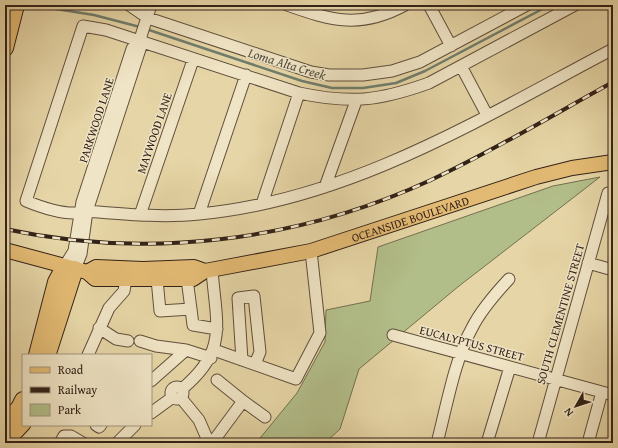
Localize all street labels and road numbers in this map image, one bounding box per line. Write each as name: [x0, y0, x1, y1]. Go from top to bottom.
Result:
street label: PARKWOOD LANE: [74, 75, 118, 165]
street label: MAYWOOD LANE: [132, 90, 176, 176]
street label: OCEANSIDE BOULEVARD: [349, 191, 471, 246]
street label: SOUTH CLEMENTINE STREET: [532, 241, 588, 386]
street label: EUCALYPTUS STREET: [418, 321, 526, 365]

